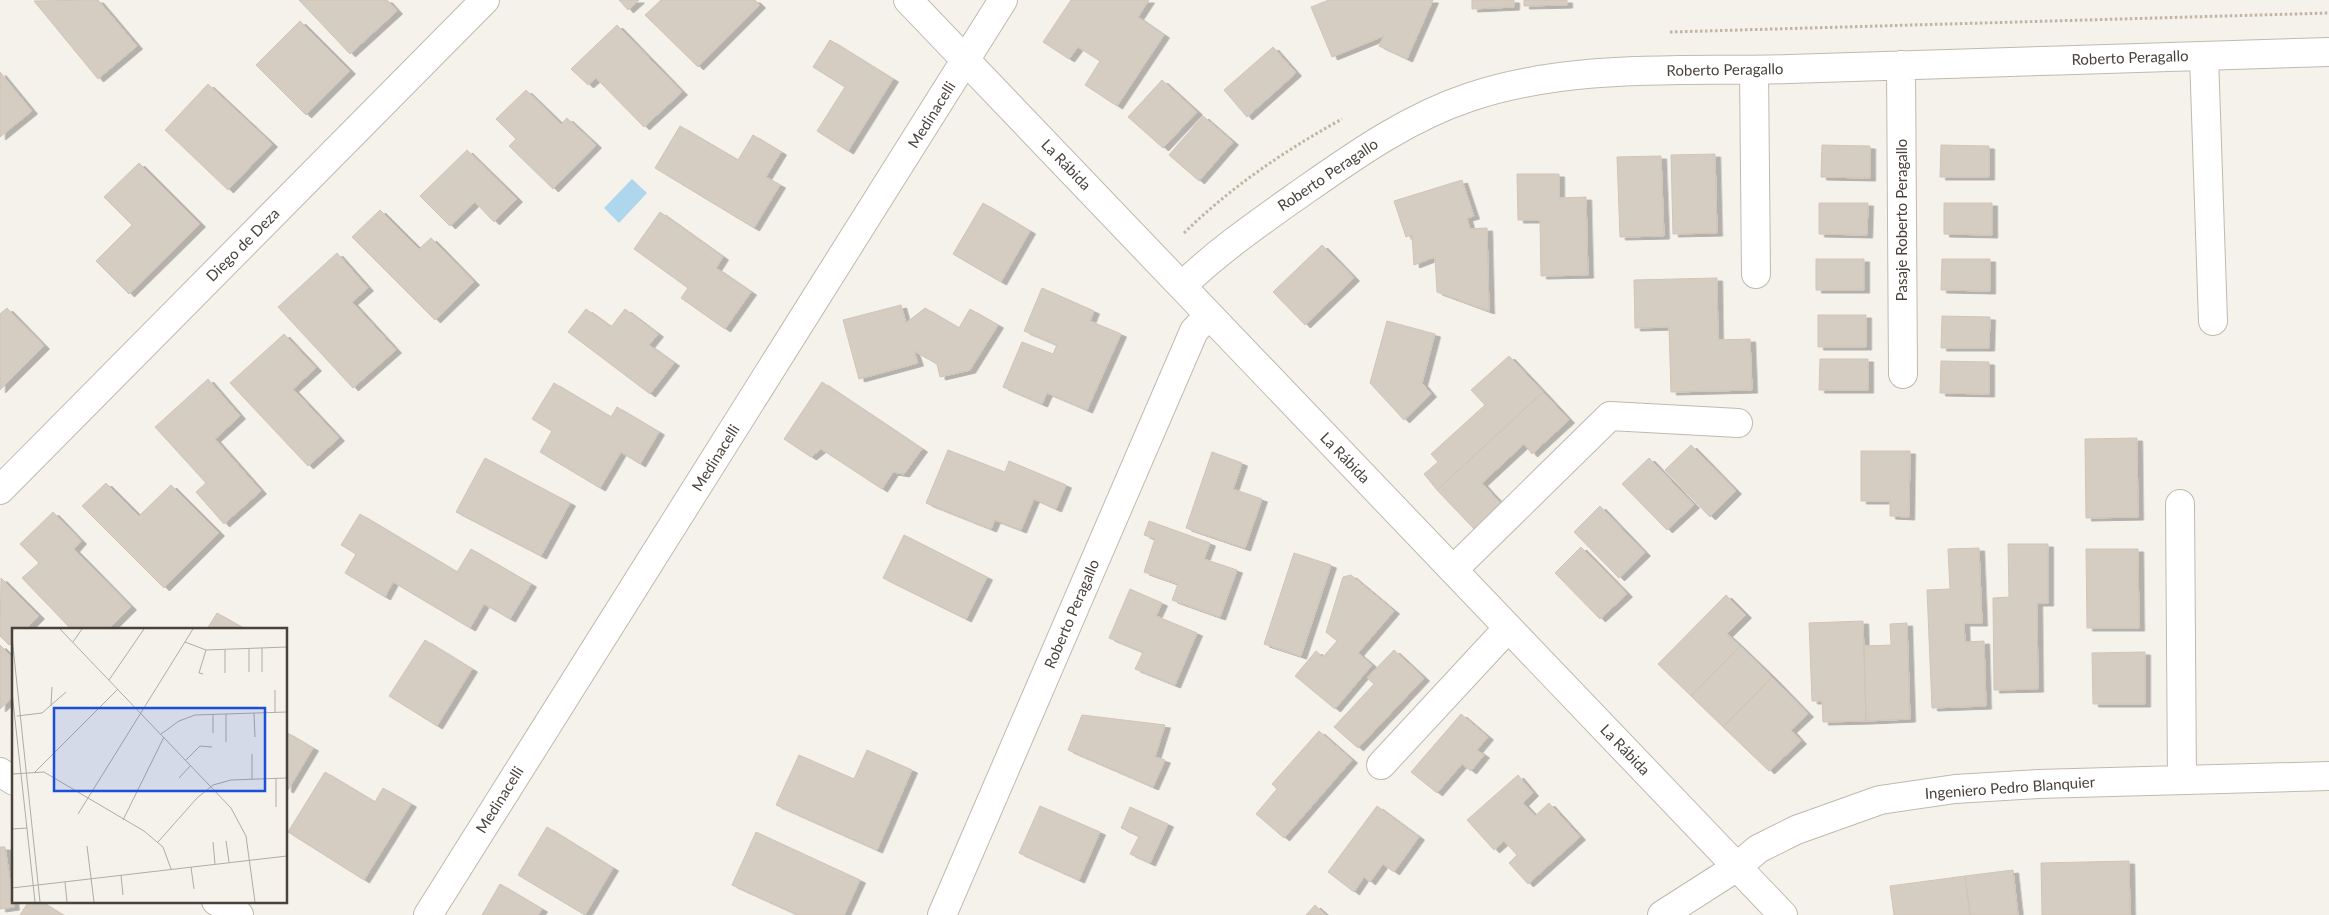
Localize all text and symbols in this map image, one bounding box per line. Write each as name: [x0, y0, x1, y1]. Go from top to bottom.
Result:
street label: Roberto Peragallo: [2071, 46, 2189, 68]
street label: Roberto Peragallo: [1666, 59, 1784, 79]
street label: Medinacelli: [904, 78, 959, 151]
street label: Roberto Peragallo: [1274, 134, 1381, 214]
street label: La Rábida: [1038, 135, 1095, 193]
street label: Pasaje Roberto Peragallo: [1892, 139, 1910, 301]
street label: Diego de Deza: [202, 204, 283, 285]
street label: Medinacelli: [688, 421, 743, 494]
street label: La Rábida: [1317, 428, 1374, 486]
street label: Roberto Peragallo: [1040, 556, 1102, 671]
inset map: [12, 628, 288, 902]
street label: La Rábida: [1597, 720, 1654, 778]
street label: Medinacelli: [472, 763, 527, 836]
street label: Ingeniero Pedro Blanquier: [1924, 772, 2096, 802]

